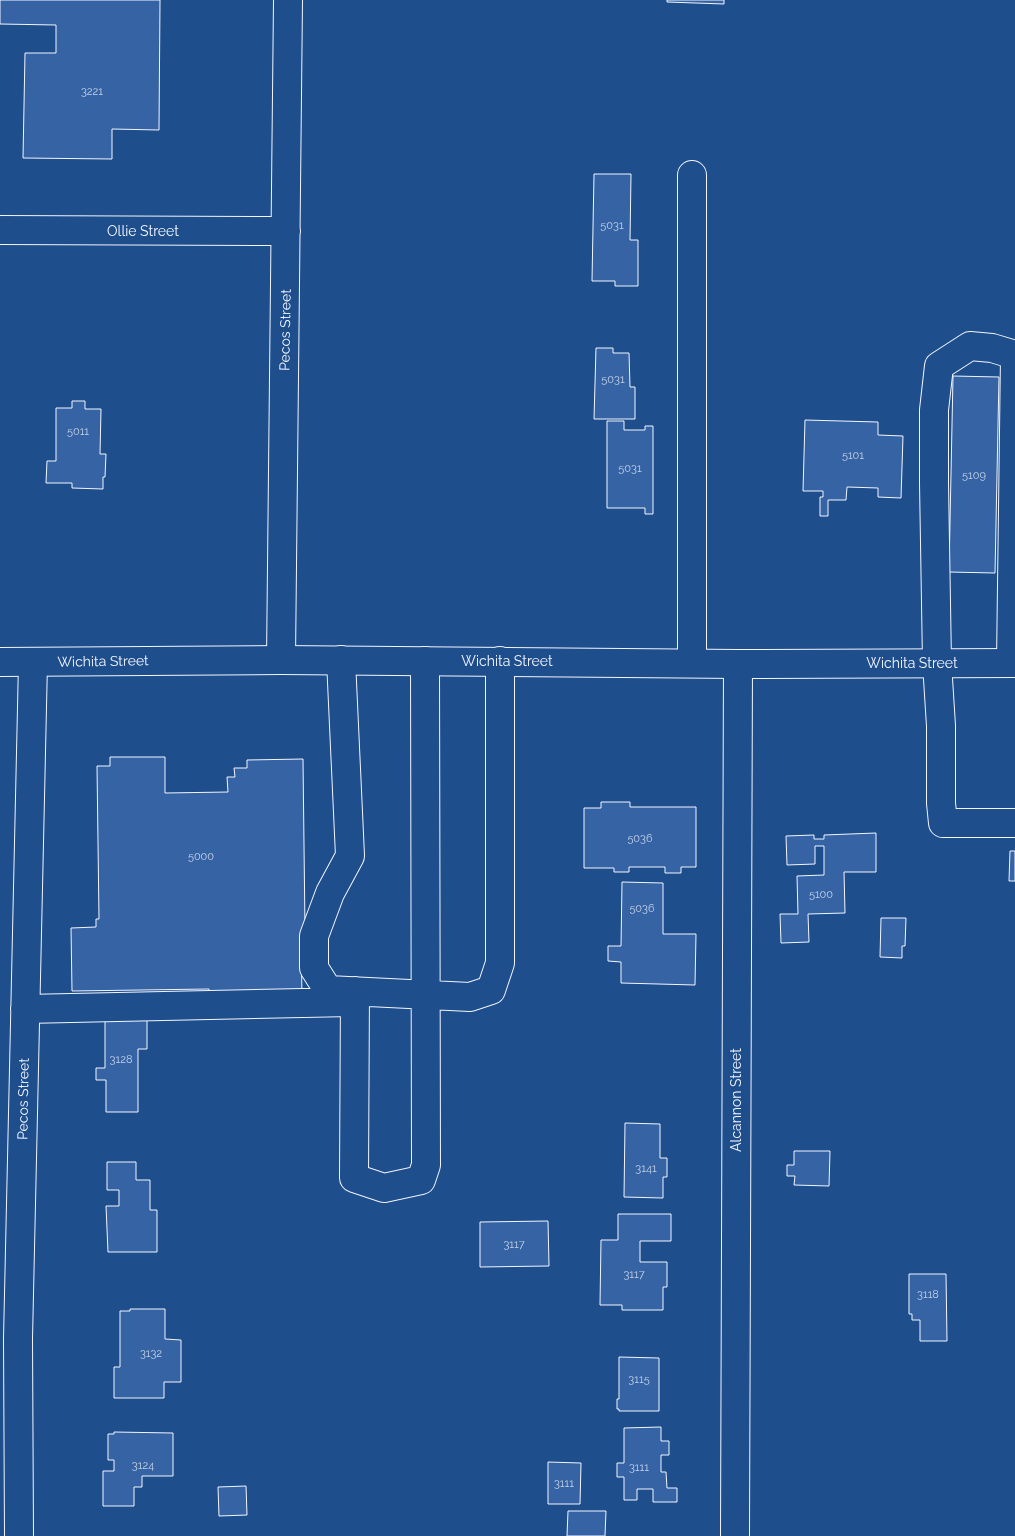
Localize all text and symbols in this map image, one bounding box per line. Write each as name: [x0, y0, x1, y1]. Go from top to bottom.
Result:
house number: 3221: [81, 85, 103, 98]
house number: 5031: [600, 219, 624, 232]
street label: Ollie Street: [107, 223, 179, 239]
street label: Pecos Street: [276, 289, 294, 371]
house number: 5031: [601, 373, 625, 386]
house number: 5011: [67, 425, 89, 438]
house number: 5101: [842, 449, 864, 462]
house number: 5031: [618, 462, 642, 475]
house number: 5109: [962, 469, 986, 482]
street label: Wichita Street: [57, 652, 149, 670]
street label: Wichita Street: [461, 653, 553, 669]
street label: Wichita Street: [866, 655, 958, 671]
house number: 5036: [627, 832, 653, 845]
house number: 5000: [188, 850, 214, 863]
house number: 5100: [809, 888, 833, 901]
house number: 5036: [629, 902, 655, 915]
street label: Alcannon Street: [728, 1048, 744, 1152]
house number: 3128: [110, 1053, 132, 1066]
street label: Pecos Street: [14, 1058, 32, 1140]
house number: 3141: [635, 1162, 657, 1175]
house number: 3117: [503, 1238, 525, 1251]
house number: 3117: [623, 1268, 645, 1281]
house number: 3118: [917, 1288, 939, 1301]
house number: 3132: [140, 1347, 162, 1360]
house number: 3115: [628, 1373, 650, 1386]
house number: 3124: [132, 1459, 154, 1472]
house number: 3111: [629, 1461, 649, 1474]
house number: 3111: [554, 1477, 574, 1490]

